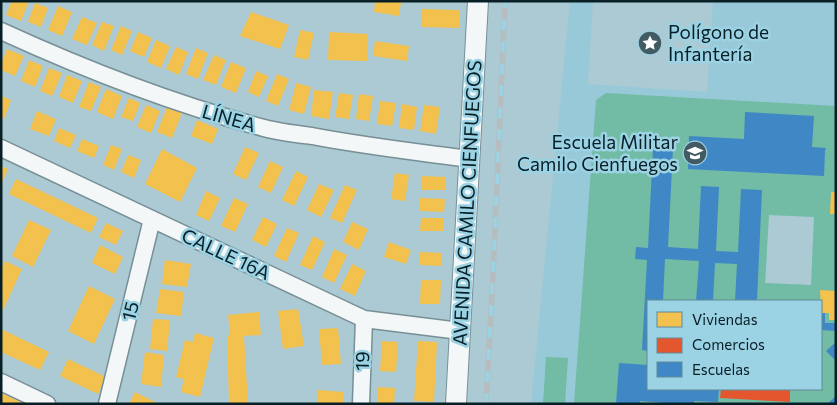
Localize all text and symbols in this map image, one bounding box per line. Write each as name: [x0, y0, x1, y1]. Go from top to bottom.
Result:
place label: Polígono de Infantería: [668, 20, 769, 65]
place icon: Polígono de Infantería: [637, 30, 663, 56]
street label: AVENIDA CAMILO CIENFUEGOS: [448, 60, 485, 346]
street label: LÍNEA: [200, 99, 259, 136]
place label: Escuela Militar Camilo Cienfuegos: [517, 130, 678, 175]
school or university icon: Escuela Militar Camilo Cienfuegos: [682, 140, 708, 166]
street label: CALLE 16A: [178, 223, 274, 284]
street label: 15: [116, 299, 143, 323]
legend: [647, 300, 822, 390]
text: Viviendas: [692, 310, 758, 328]
text: Comercios: [692, 335, 765, 353]
street label: 19: [350, 351, 373, 371]
text: Escuelas: [692, 360, 750, 378]

